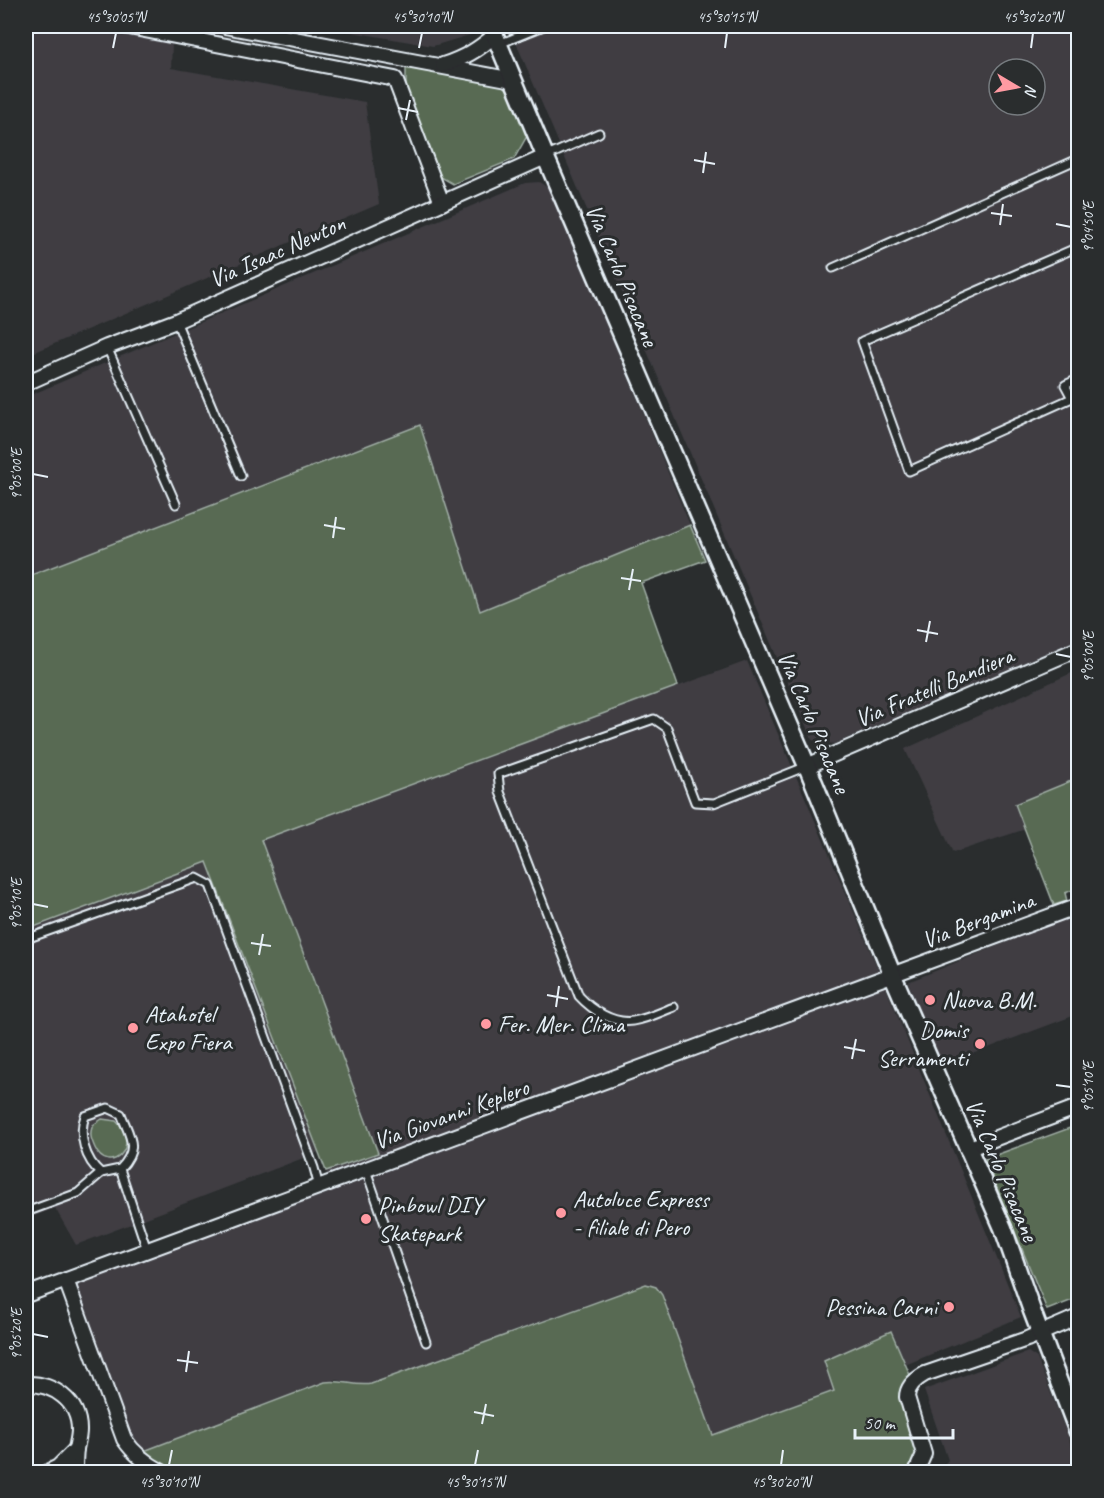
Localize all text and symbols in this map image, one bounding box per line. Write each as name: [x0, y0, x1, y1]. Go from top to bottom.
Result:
text: 45°30'05"N: [86, 8, 149, 27]
text: 45°30'10"N: [392, 8, 455, 27]
text: 45°30'15"N: [697, 8, 760, 27]
text: 45°30'20"N: [1003, 8, 1066, 27]
north arrow: [987, 57, 1047, 117]
text: N: [1020, 83, 1041, 99]
street label: Via Carlo Pisacane: [579, 199, 666, 353]
text: 9°04'50"E: [1079, 199, 1098, 253]
street label: Via Isaac Newton: [204, 208, 350, 294]
text: 9°05'00"E: [7, 446, 26, 500]
text: 9°05'00"E: [1079, 629, 1098, 683]
street label: Via Fratelli Bandiera: [851, 639, 1019, 734]
street label: Via Carlo Pisacane: [771, 646, 858, 800]
text: 9°05'10"E: [7, 876, 26, 930]
street label: Via Bergamina: [918, 884, 1040, 955]
place label: Nuova B.M.: [942, 985, 1037, 1015]
marker: Nuova B.M.: [923, 993, 937, 1007]
place label: Atahotel Expo Fiera: [145, 999, 233, 1057]
place label: Fer. Mer. Clima: [498, 1009, 625, 1039]
place label: Domis Serramenti: [878, 1015, 970, 1073]
marker: Fer. Mer. Clima: [479, 1017, 493, 1031]
marker: Atahotel Expo Fiera: [126, 1021, 140, 1035]
marker: Domis Serramenti: [973, 1037, 987, 1051]
text: 9°05'10"E: [1079, 1059, 1098, 1113]
street label: Via Giovanni Keplero: [369, 1072, 534, 1156]
street label: Via Carlo Pisacane: [959, 1094, 1046, 1248]
place label: Autoluce Express - filiale di Pero: [573, 1184, 710, 1242]
place label: Pinbowl DIY Skatepark: [378, 1190, 486, 1248]
marker: Autoluce Express - filiale di Pero: [554, 1206, 568, 1220]
marker: Pinbowl DIY Skatepark: [359, 1212, 373, 1226]
place label: Pessina Carni: [825, 1292, 940, 1322]
marker: Pessina Carni: [942, 1300, 956, 1314]
text: 9°05'20"E: [7, 1306, 26, 1360]
scale bar: [855, 1402, 952, 1440]
text: 50 m: [864, 1412, 897, 1434]
text: 45°30'10"N: [139, 1473, 202, 1492]
text: 45°30'15"N: [445, 1473, 508, 1492]
text: 45°30'20"N: [751, 1473, 814, 1492]

